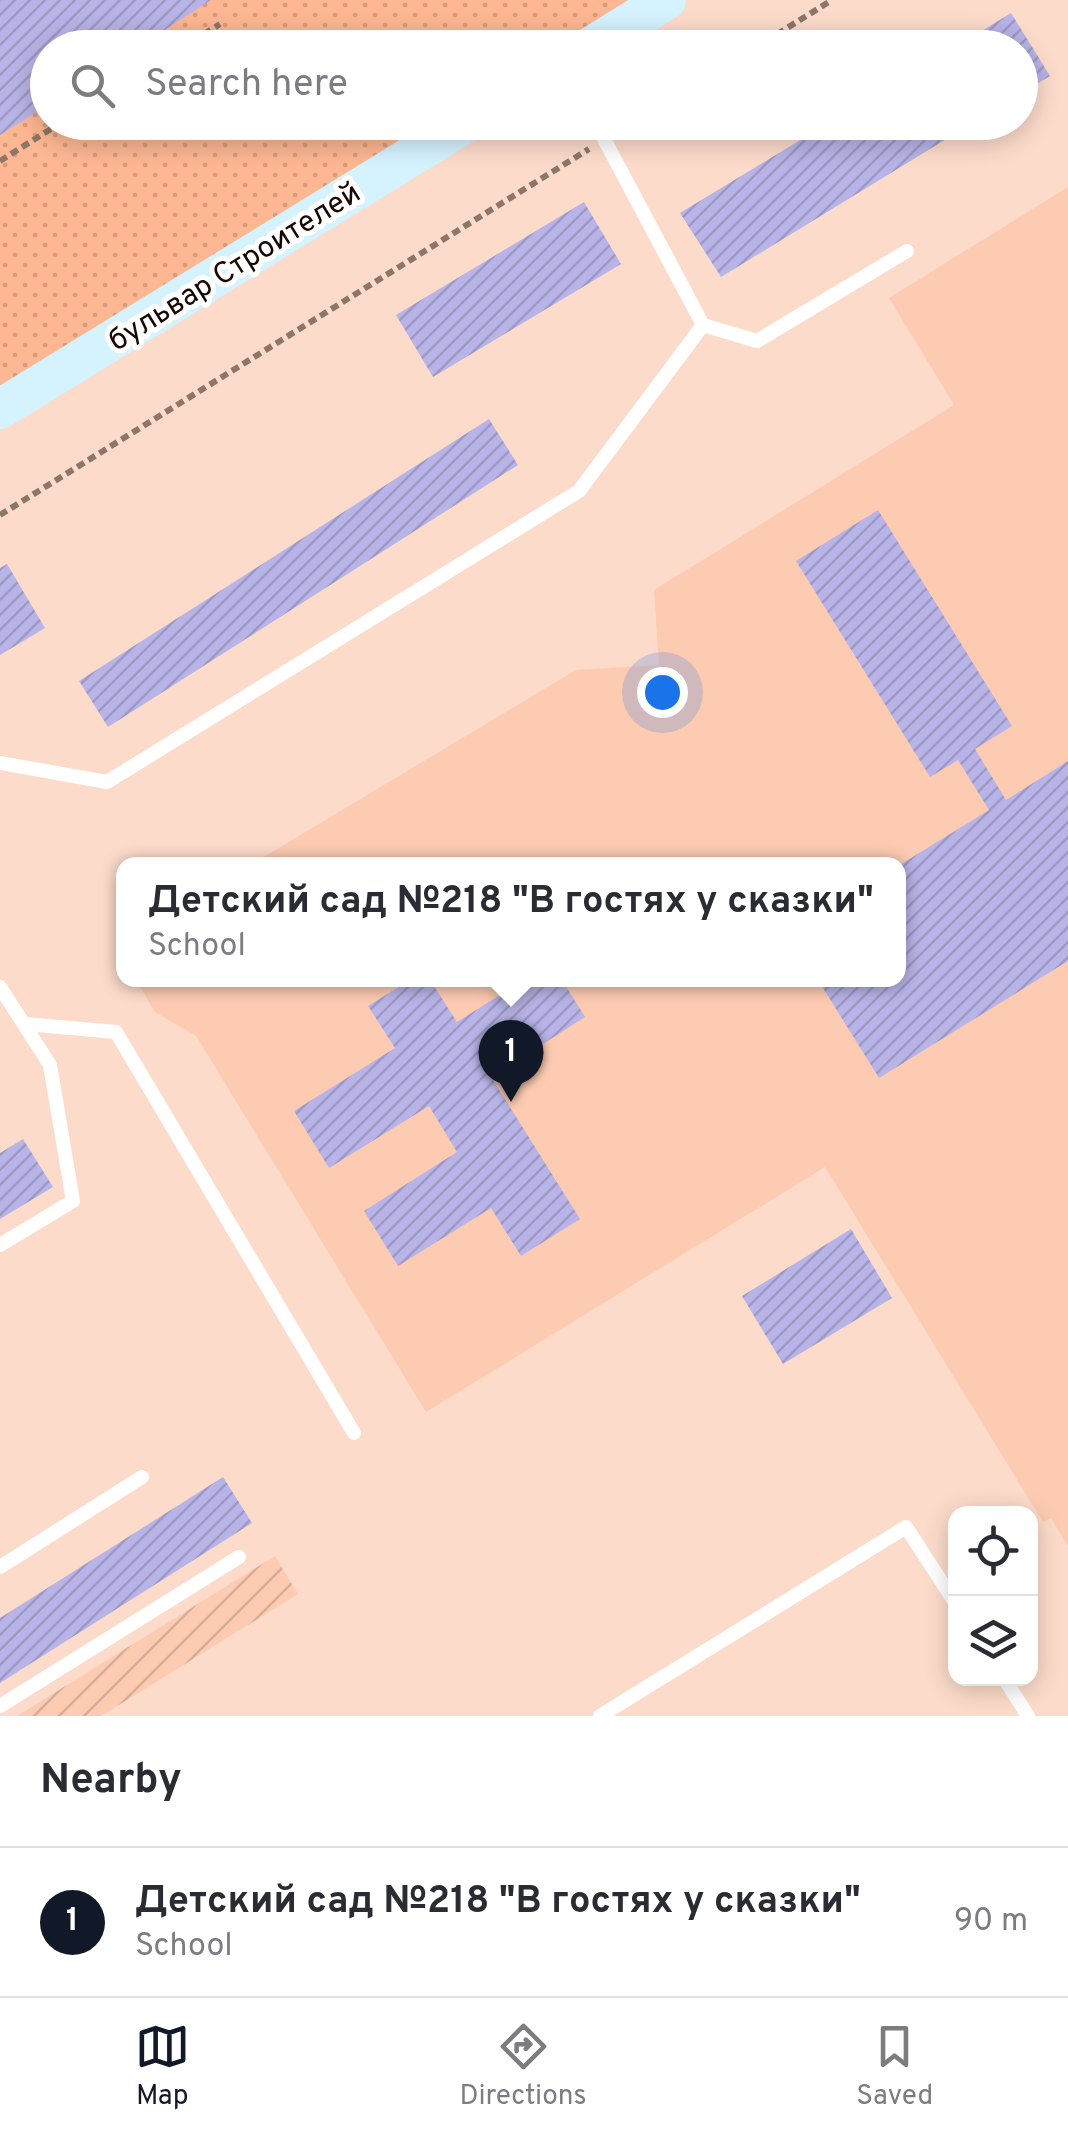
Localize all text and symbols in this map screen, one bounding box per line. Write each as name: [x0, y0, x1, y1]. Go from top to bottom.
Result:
search box: [30, 30, 1038, 140]
icon: search: [65, 58, 120, 113]
text: Search here: [145, 61, 348, 110]
street label: бульвар Строителей: [102, 176, 368, 361]
your location: [637, 667, 688, 718]
popup: [116, 857, 906, 987]
text: Детский сад №218 "В гостях у сказки": [148, 878, 874, 927]
text: School: [148, 927, 246, 967]
pin: 1: [478, 1020, 544, 1102]
map controls: [948, 1506, 1038, 1686]
button: locate: [948, 1506, 1038, 1596]
button: layers: [948, 1596, 1038, 1686]
text: Nearby: [40, 1755, 182, 1808]
text: Детский сад №218 "В гостях у сказки": [135, 1878, 861, 1927]
text: 1: [66, 1902, 79, 1942]
text: 90 m: [954, 1902, 1028, 1942]
text: School: [135, 1927, 233, 1967]
tab: Map: [135, 2019, 190, 2115]
tab: Directions: [459, 2019, 587, 2115]
tab: Saved: [856, 2019, 933, 2115]

